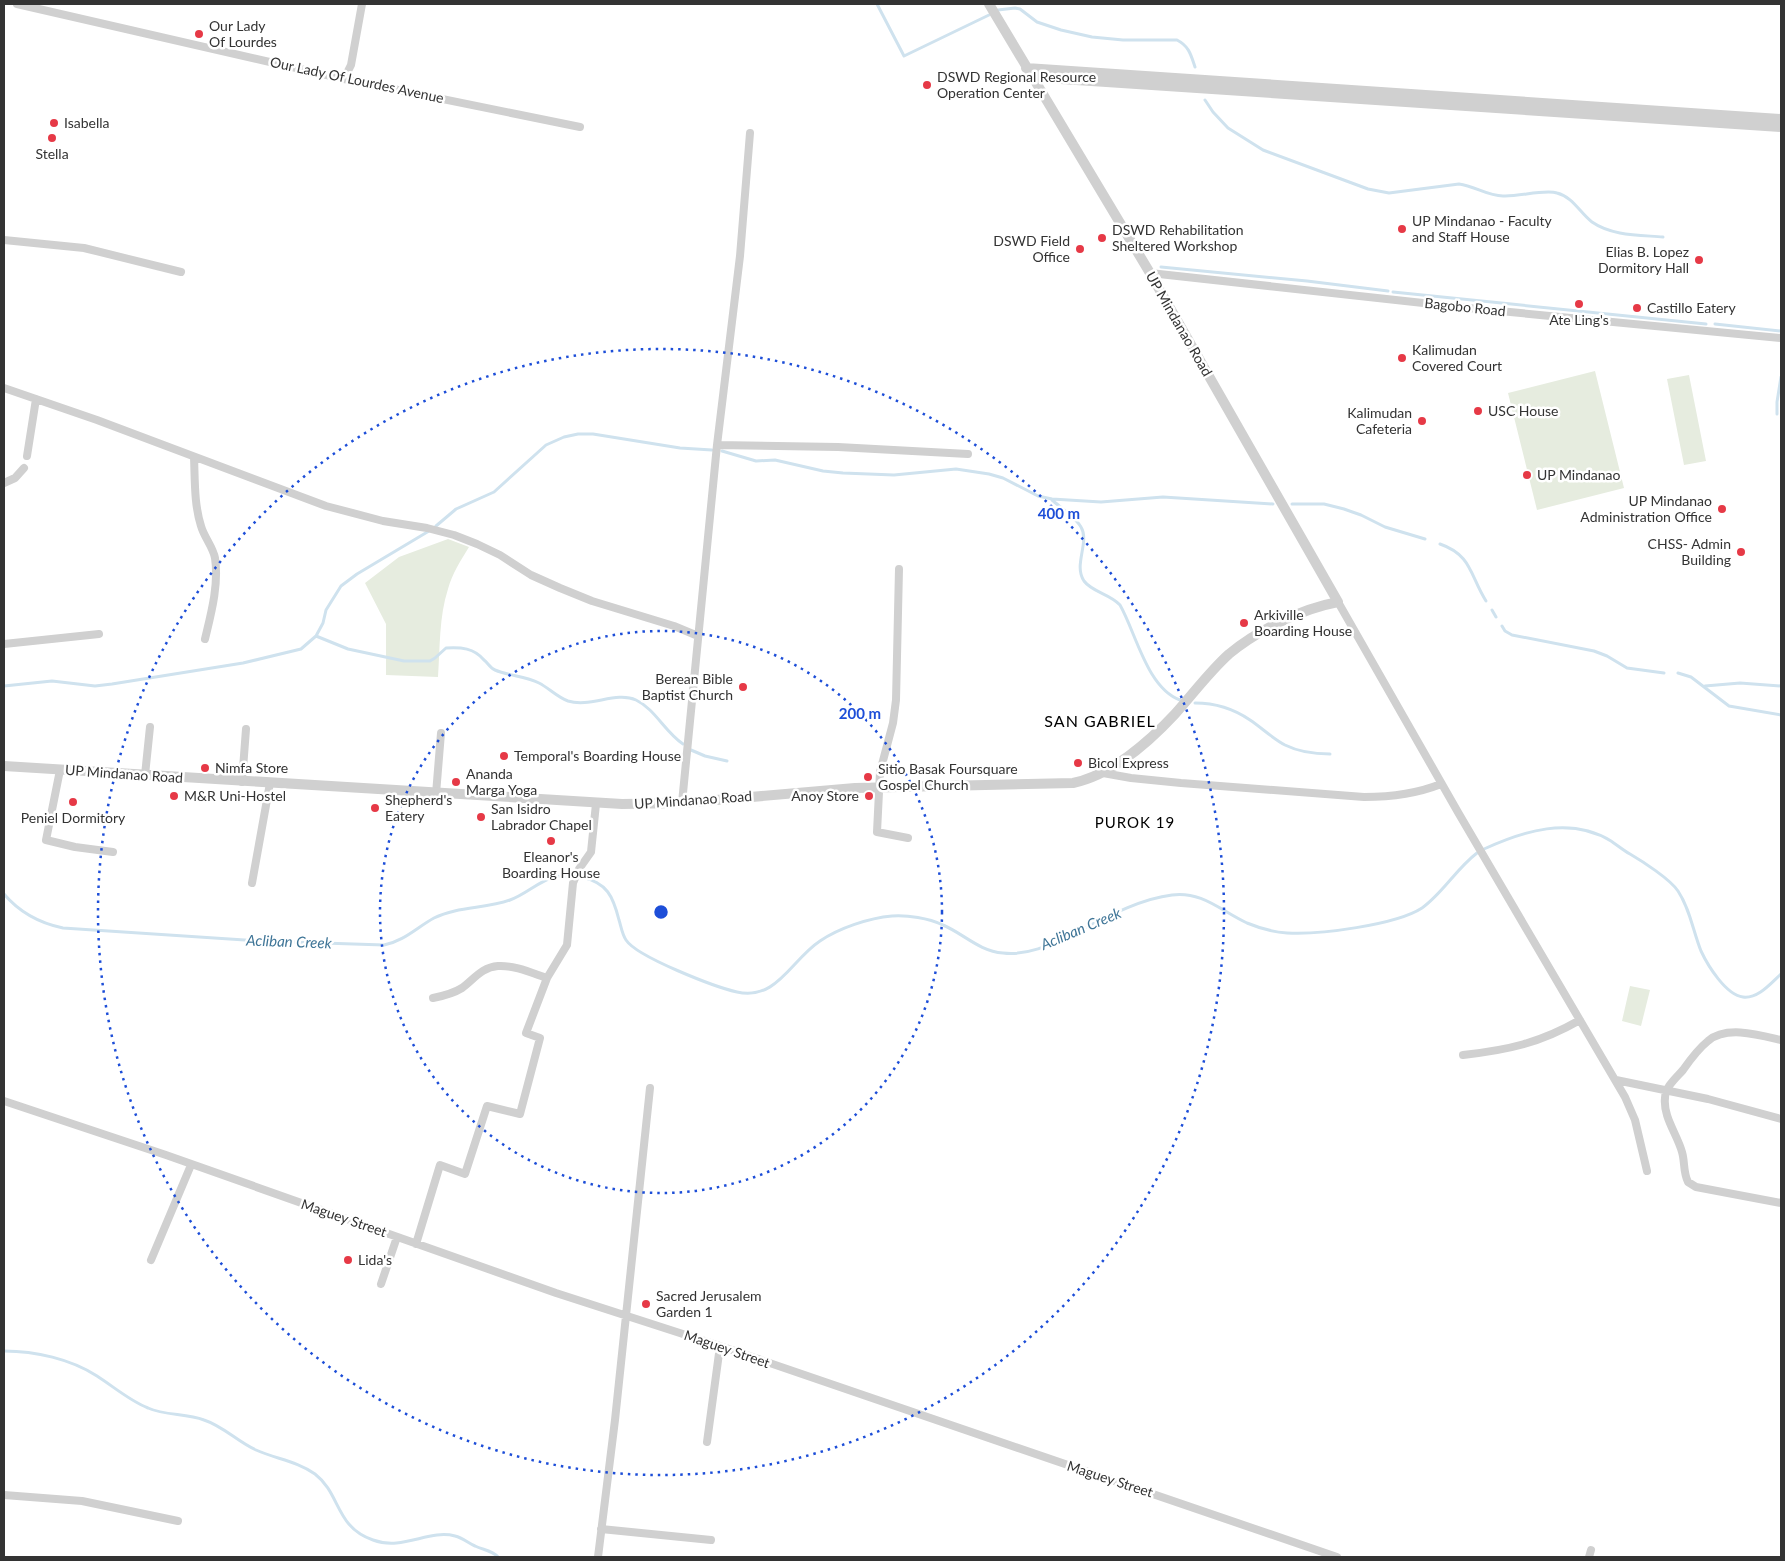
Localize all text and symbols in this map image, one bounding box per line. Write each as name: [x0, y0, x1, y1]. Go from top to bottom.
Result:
place label: Our Lady Of Lourdes: [209, 17, 277, 50]
marker: Our Lady Of Lourdes: [193, 28, 205, 40]
street label: Our Lady Of Lourdes Avenue: [269, 53, 445, 106]
place label: DSWD Regional Resource Operation Center: [937, 68, 1096, 101]
marker: DSWD Regional Resource Operation Center: [921, 79, 933, 91]
place label: Isabella: [64, 114, 110, 131]
marker: Isabella: [48, 117, 60, 129]
marker: Stella: [46, 132, 58, 144]
place label: Stella: [35, 145, 69, 162]
place label: UP Mindanao - Faculty and Staff House: [1412, 212, 1553, 245]
place label: DSWD Rehabilitation Sheltered Workshop: [1112, 221, 1244, 254]
marker: UP Mindanao - Faculty and Staff House: [1396, 223, 1408, 235]
place label: DSWD Field Office: [993, 232, 1070, 265]
marker: DSWD Rehabilitation Sheltered Workshop: [1096, 232, 1108, 244]
marker: DSWD Field Office: [1074, 243, 1086, 255]
place label: Elias B. Lopez Dormitory Hall: [1598, 243, 1689, 276]
marker: Elias B. Lopez Dormitory Hall: [1693, 254, 1705, 266]
street label: UP Mindanao Road: [1143, 268, 1216, 379]
street label: Bagobo Road: [1424, 294, 1506, 319]
marker: Ate Ling's: [1573, 298, 1585, 310]
place label: Castillo Eatery: [1647, 299, 1736, 316]
marker: Castillo Eatery: [1631, 302, 1643, 314]
place label: Ate Ling's: [1549, 311, 1609, 328]
place label: Kalimudan Covered Court: [1412, 341, 1502, 374]
marker: Kalimudan Covered Court: [1396, 352, 1408, 364]
place label: USC House: [1488, 402, 1559, 419]
place label: Kalimudan Cafeteria: [1347, 404, 1412, 437]
marker: USC House: [1472, 405, 1484, 417]
marker: Kalimudan Cafeteria: [1416, 415, 1428, 427]
place label: UP Mindanao: [1537, 466, 1621, 483]
marker: UP Mindanao: [1521, 469, 1533, 481]
place label: UP Mindanao Administration Office: [1580, 492, 1712, 525]
marker: UP Mindanao Administration Office: [1716, 503, 1728, 515]
text: 400 m: [1038, 504, 1080, 522]
place label: CHSS- Admin Building: [1648, 535, 1731, 568]
marker: CHSS- Admin Building: [1735, 546, 1747, 558]
place label: Arkiville Boarding House: [1254, 606, 1352, 639]
marker: Arkiville Boarding House: [1238, 617, 1250, 629]
place label: Berean Bible Baptist Church: [642, 670, 733, 703]
marker: Berean Bible Baptist Church: [737, 681, 749, 693]
text: 200 m: [839, 704, 881, 722]
district label: SAN GABRIEL: [1044, 711, 1156, 730]
place label: Temporal's Boarding House: [514, 747, 681, 764]
marker: Temporal's Boarding House: [498, 750, 510, 762]
place label: Bicol Express: [1088, 754, 1169, 771]
marker: Bicol Express: [1072, 757, 1084, 769]
place label: Nimfa Store: [215, 759, 288, 776]
place label: Sitio Basak Foursquare Gospel Church: [878, 760, 1018, 793]
street label: UP Mindanao Road: [65, 761, 184, 786]
marker: Nimfa Store: [199, 762, 211, 774]
place label: Ananda Marga Yoga: [466, 765, 537, 798]
marker: Sitio Basak Foursquare Gospel Church: [862, 771, 874, 783]
marker: Ananda Marga Yoga: [450, 776, 462, 788]
place label: M&R Uni-Hostel: [184, 787, 286, 804]
street label: UP Mindanao Road: [633, 787, 752, 812]
place label: Anoy Store: [791, 787, 859, 804]
marker: M&R Uni-Hostel: [168, 790, 180, 802]
marker: Anoy Store: [863, 790, 875, 802]
place label: Shepherd's Eatery: [385, 791, 452, 824]
marker: Peniel Dormitory: [67, 796, 79, 808]
place label: San Isidro Labrador Chapel: [491, 800, 592, 833]
marker: Shepherd's Eatery: [369, 802, 381, 814]
place label: Peniel Dormitory: [21, 809, 126, 826]
marker: San Isidro Labrador Chapel: [475, 811, 487, 823]
district label: PUROK 19: [1095, 813, 1175, 831]
marker: Eleanor's Boarding House: [545, 835, 557, 847]
place label: Eleanor's Boarding House: [502, 848, 600, 881]
centre of rings: [652, 903, 670, 921]
water label: Acliban Creek: [1037, 903, 1124, 953]
water label: Acliban Creek: [245, 930, 333, 952]
street label: Maguey Street: [299, 1195, 389, 1240]
place label: Lida's: [358, 1251, 392, 1268]
marker: Lida's: [342, 1254, 354, 1266]
place label: Sacred Jerusalem Garden 1: [656, 1287, 762, 1320]
marker: Sacred Jerusalem Garden 1: [640, 1298, 652, 1310]
street label: Maguey Street: [682, 1326, 772, 1371]
street label: Maguey Street: [1065, 1457, 1155, 1500]

